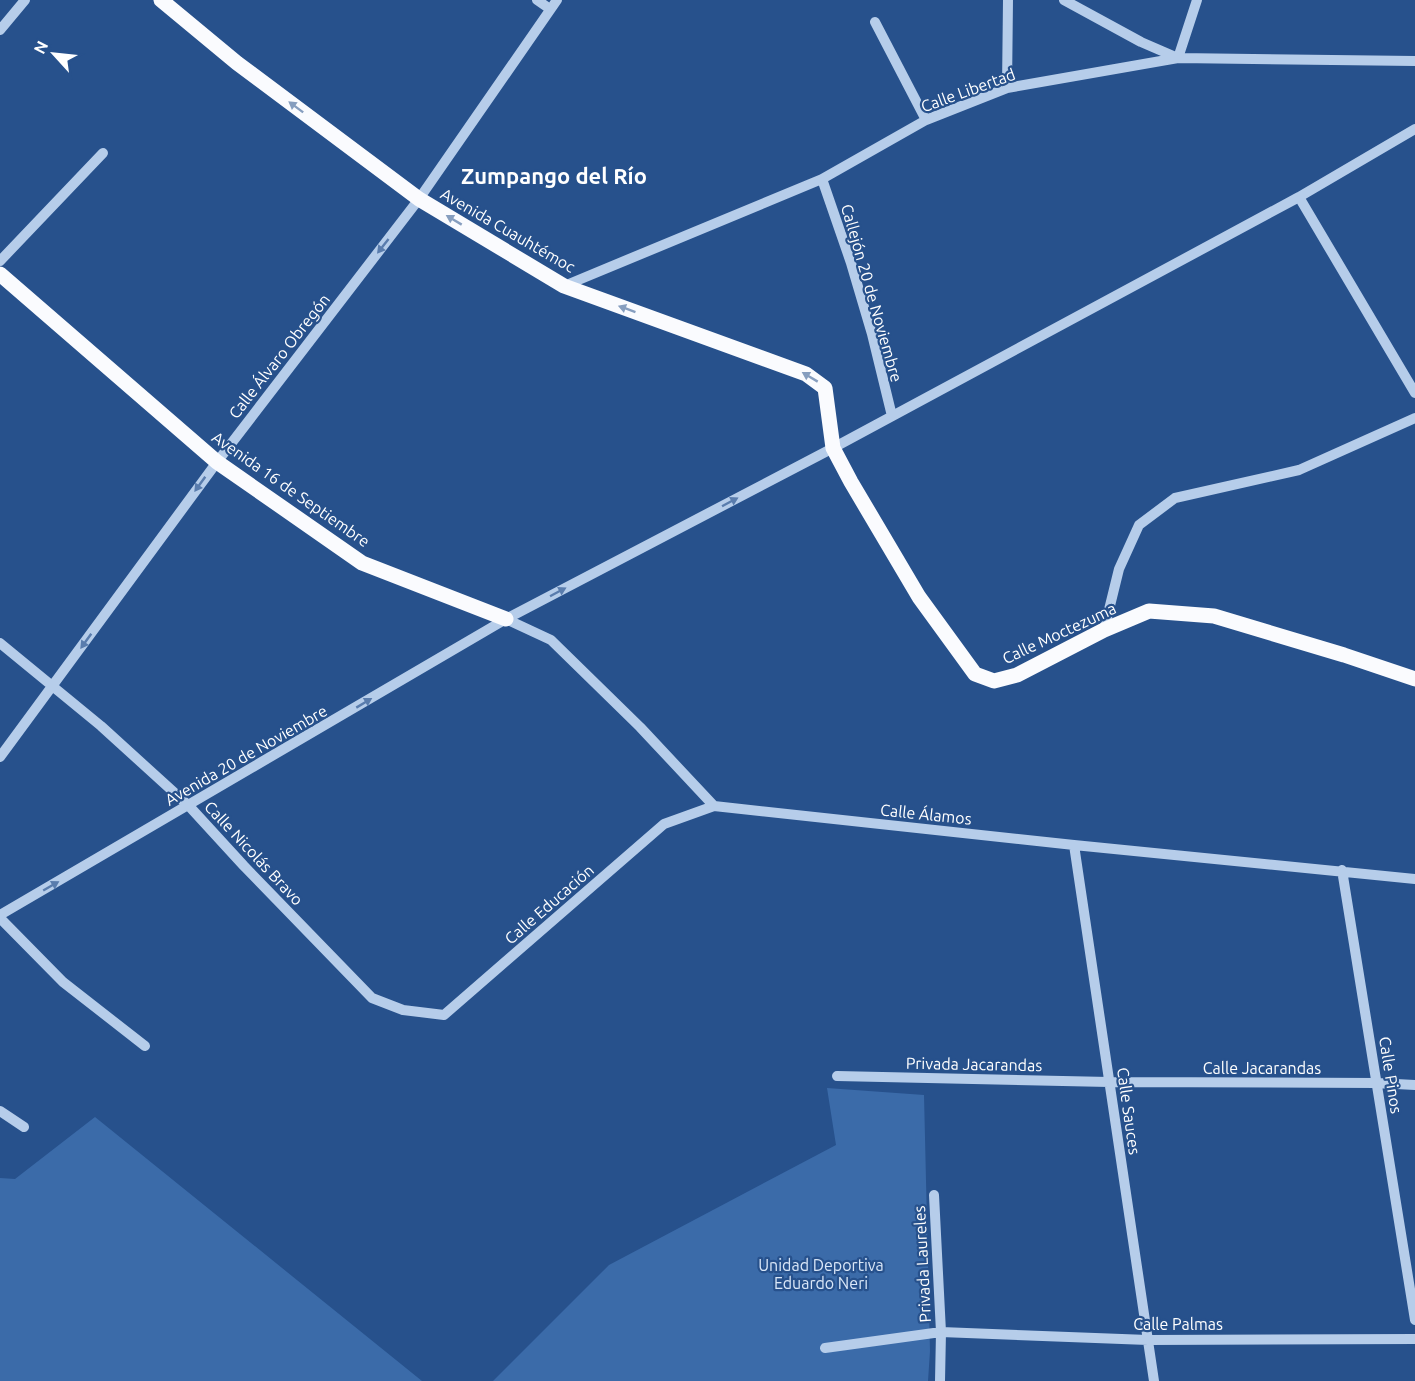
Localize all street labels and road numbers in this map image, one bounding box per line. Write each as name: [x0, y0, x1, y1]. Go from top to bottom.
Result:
street label: Calle Libertad: [918, 65, 1018, 115]
street label: Avenida Cuauhtémoc: [438, 184, 579, 276]
street label: Callejón 20 de Noviembre: [838, 202, 906, 384]
street label: Calle Álvaro Obregón: [223, 289, 333, 422]
street label: Avenida 16 de Septiembre: [209, 428, 373, 550]
street label: Calle Moctezuma: [999, 599, 1119, 667]
street label: Avenida 20 de Noviembre: [162, 701, 330, 809]
street label: Calle Nicolás Bravo: [201, 797, 307, 909]
street label: Calle Álamos: [879, 798, 973, 828]
street label: Calle Educación: [501, 861, 597, 947]
street label: Calle Pinos: [1376, 1035, 1406, 1115]
street label: Privada Jacarandas: [906, 1054, 1042, 1074]
street label: Calle Jacarandas: [1203, 1059, 1321, 1077]
street label: Calle Sauces: [1114, 1066, 1144, 1156]
street label: Privada Laureles: [910, 1205, 934, 1323]
street label: Calle Palmas: [1133, 1315, 1223, 1333]

